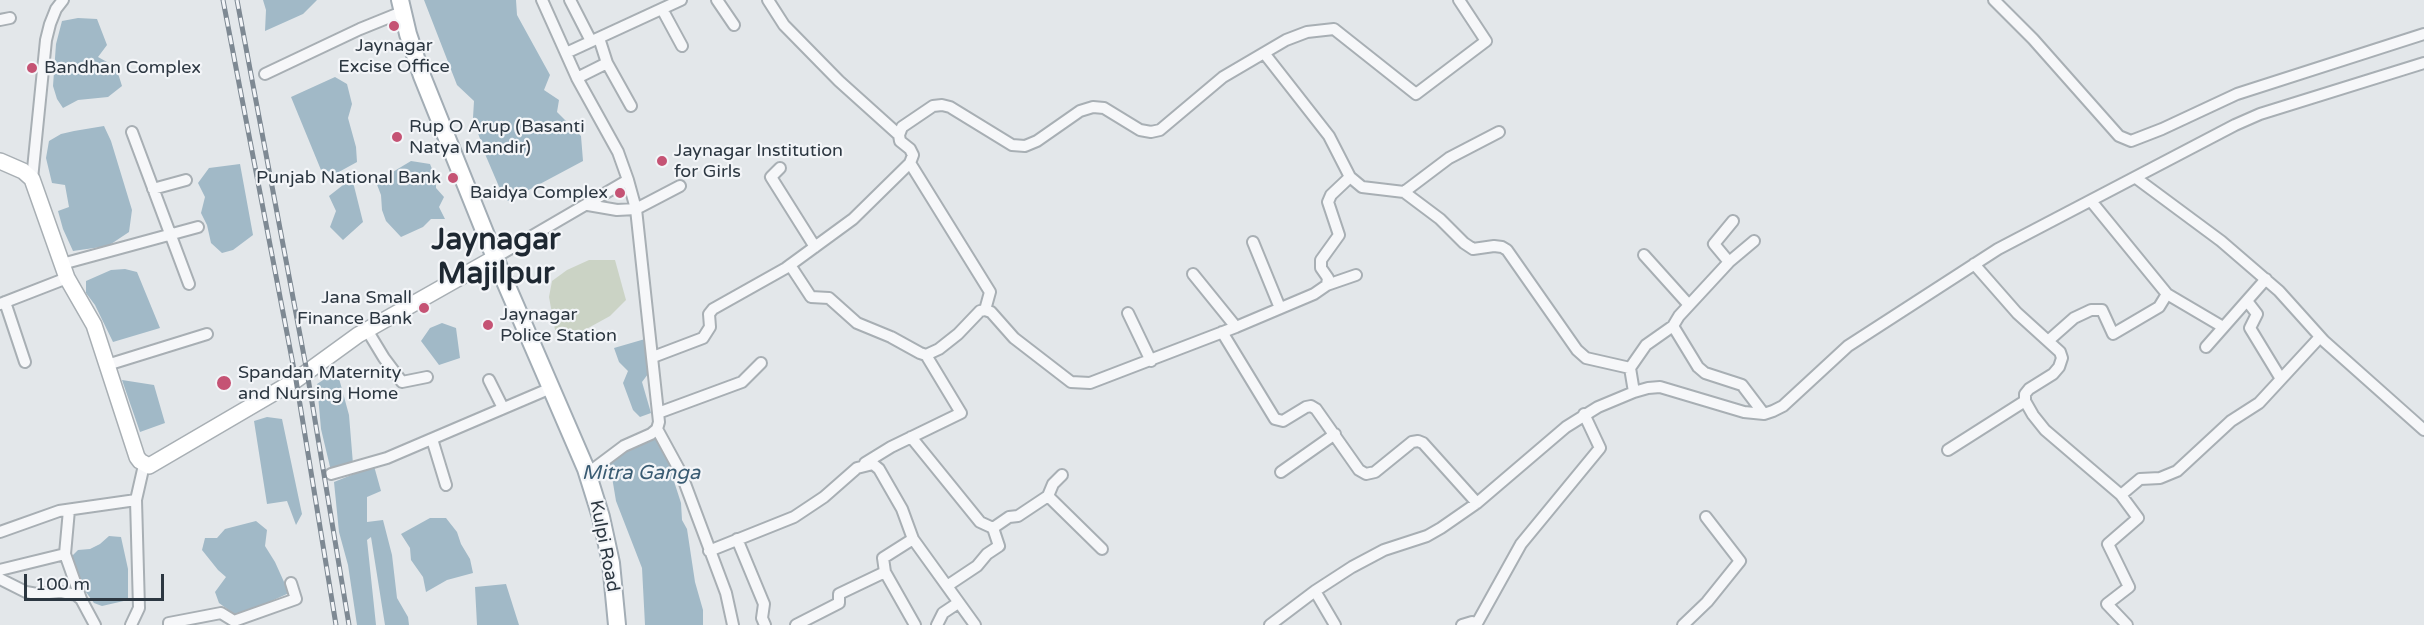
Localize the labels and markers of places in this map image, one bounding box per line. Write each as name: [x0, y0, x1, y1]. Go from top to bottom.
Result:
marker: Jaynagar Excise Office: [387, 19, 401, 33]
place label: Jaynagar Excise Office: [338, 35, 450, 78]
place label: Bandhan Complex: [44, 57, 201, 79]
marker: Bandhan Complex: [25, 61, 39, 75]
place label: Rup O Arup (Basanti Natya Mandir): [409, 116, 585, 158]
marker: Rup O Arup (Basanti Natya Mandir): [390, 130, 404, 144]
place label: Jaynagar Institution for Girls: [674, 140, 843, 182]
marker: Jaynagar Institution for Girls: [655, 154, 669, 168]
place label: Punjab National Bank: [256, 167, 441, 189]
marker: Punjab National Bank: [446, 171, 460, 185]
place label: Baidya Complex: [470, 182, 608, 204]
marker: Baidya Complex: [613, 186, 627, 200]
place label: Jana Small Finance Bank: [297, 287, 412, 330]
marker: Jana Small Finance Bank: [417, 301, 431, 315]
place label: Jaynagar Police Station: [500, 304, 617, 346]
marker: Jaynagar Police Station: [481, 318, 495, 332]
place label: Spandan Maternity and Nursing Home: [238, 362, 402, 404]
marker: Spandan Maternity and Nursing Home: [215, 374, 233, 392]

